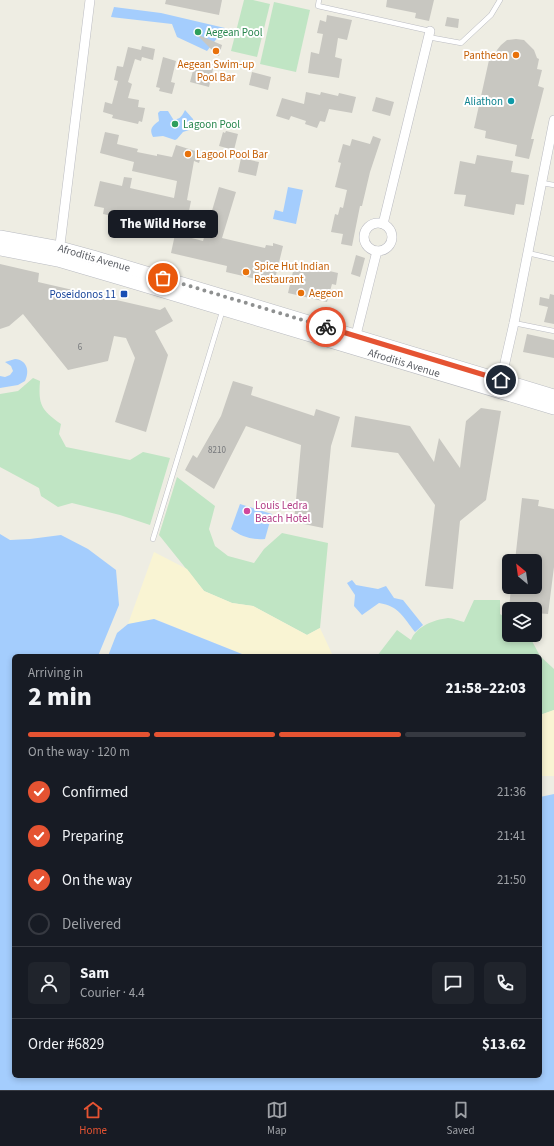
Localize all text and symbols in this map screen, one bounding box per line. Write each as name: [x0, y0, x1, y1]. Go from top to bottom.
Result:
place label: Aegean Pool: [206, 25, 263, 40]
marker: Aegean Pool: [193, 27, 203, 37]
marker: Aegean Swim-up Pool Bar: [211, 46, 221, 56]
place label: Pantheon: [464, 48, 508, 63]
marker: Pantheon: [511, 50, 521, 60]
place label: Aegean Swim-up Pool Bar: [178, 57, 254, 85]
place label: Aliathon: [464, 94, 503, 109]
marker: Aliathon: [506, 96, 516, 106]
place label: Lagoon Pool: [183, 117, 240, 132]
marker: Lagoon Pool: [170, 119, 180, 129]
place label: Lagool Pool Bar: [196, 147, 268, 162]
marker: Lagool Pool Bar: [183, 149, 193, 159]
callout: The Wild Horse: [108, 210, 218, 238]
text: The Wild Horse: [120, 215, 206, 233]
street label: Afroditis Avenue: [56, 240, 132, 276]
place label: Spice Hut Indian Restaurant: [254, 259, 329, 287]
pin: [146, 261, 180, 295]
icon: bag: [152, 267, 174, 289]
marker: Spice Hut Indian Restaurant: [241, 267, 251, 277]
place label: Aegeon: [309, 286, 343, 301]
place label: Poseidonos 11: [50, 287, 116, 302]
marker: Aegeon: [296, 288, 306, 298]
marker: Poseidonos 11: [119, 289, 129, 299]
courier: [306, 307, 346, 347]
icon: bike: [315, 316, 337, 338]
house number: 6: [78, 341, 83, 354]
street label: Afroditis Avenue: [366, 345, 442, 381]
pin: [484, 363, 518, 397]
icon: home: [490, 369, 512, 391]
house number: 8210: [208, 444, 226, 457]
place label: Louis Ledra Beach Hotel: [255, 498, 310, 526]
marker: Louis Ledra Beach Hotel: [242, 506, 252, 516]
north arrow: [502, 554, 542, 594]
map controls: [502, 554, 542, 642]
button: layers: [502, 602, 542, 642]
text: Arriving in: [28, 664, 83, 682]
text: 2 min: [28, 678, 92, 715]
text: 21:58–22:03: [445, 678, 526, 699]
text: On the way · 120 m: [28, 743, 130, 761]
icon: check: [28, 781, 50, 803]
text: Confirmed: [62, 782, 128, 803]
text: 21:36: [497, 783, 526, 801]
icon: check: [28, 825, 50, 847]
text: Preparing: [62, 826, 123, 847]
text: 21:41: [497, 827, 526, 845]
icon: check: [28, 869, 50, 891]
text: On the way: [62, 870, 132, 891]
text: 21:50: [497, 871, 526, 889]
text: Delivered: [62, 914, 121, 935]
button: person: [28, 962, 70, 1004]
button: chat: [432, 962, 474, 1004]
button: phone: [484, 962, 526, 1004]
text: Sam: [80, 963, 109, 984]
text: Courier · 4.4: [80, 984, 145, 1002]
text: Order #6829: [28, 1034, 104, 1055]
text: $13.62: [482, 1034, 526, 1055]
tab: Home: [79, 1099, 107, 1138]
tab: Map: [266, 1099, 288, 1138]
tab: Saved: [447, 1099, 475, 1138]

